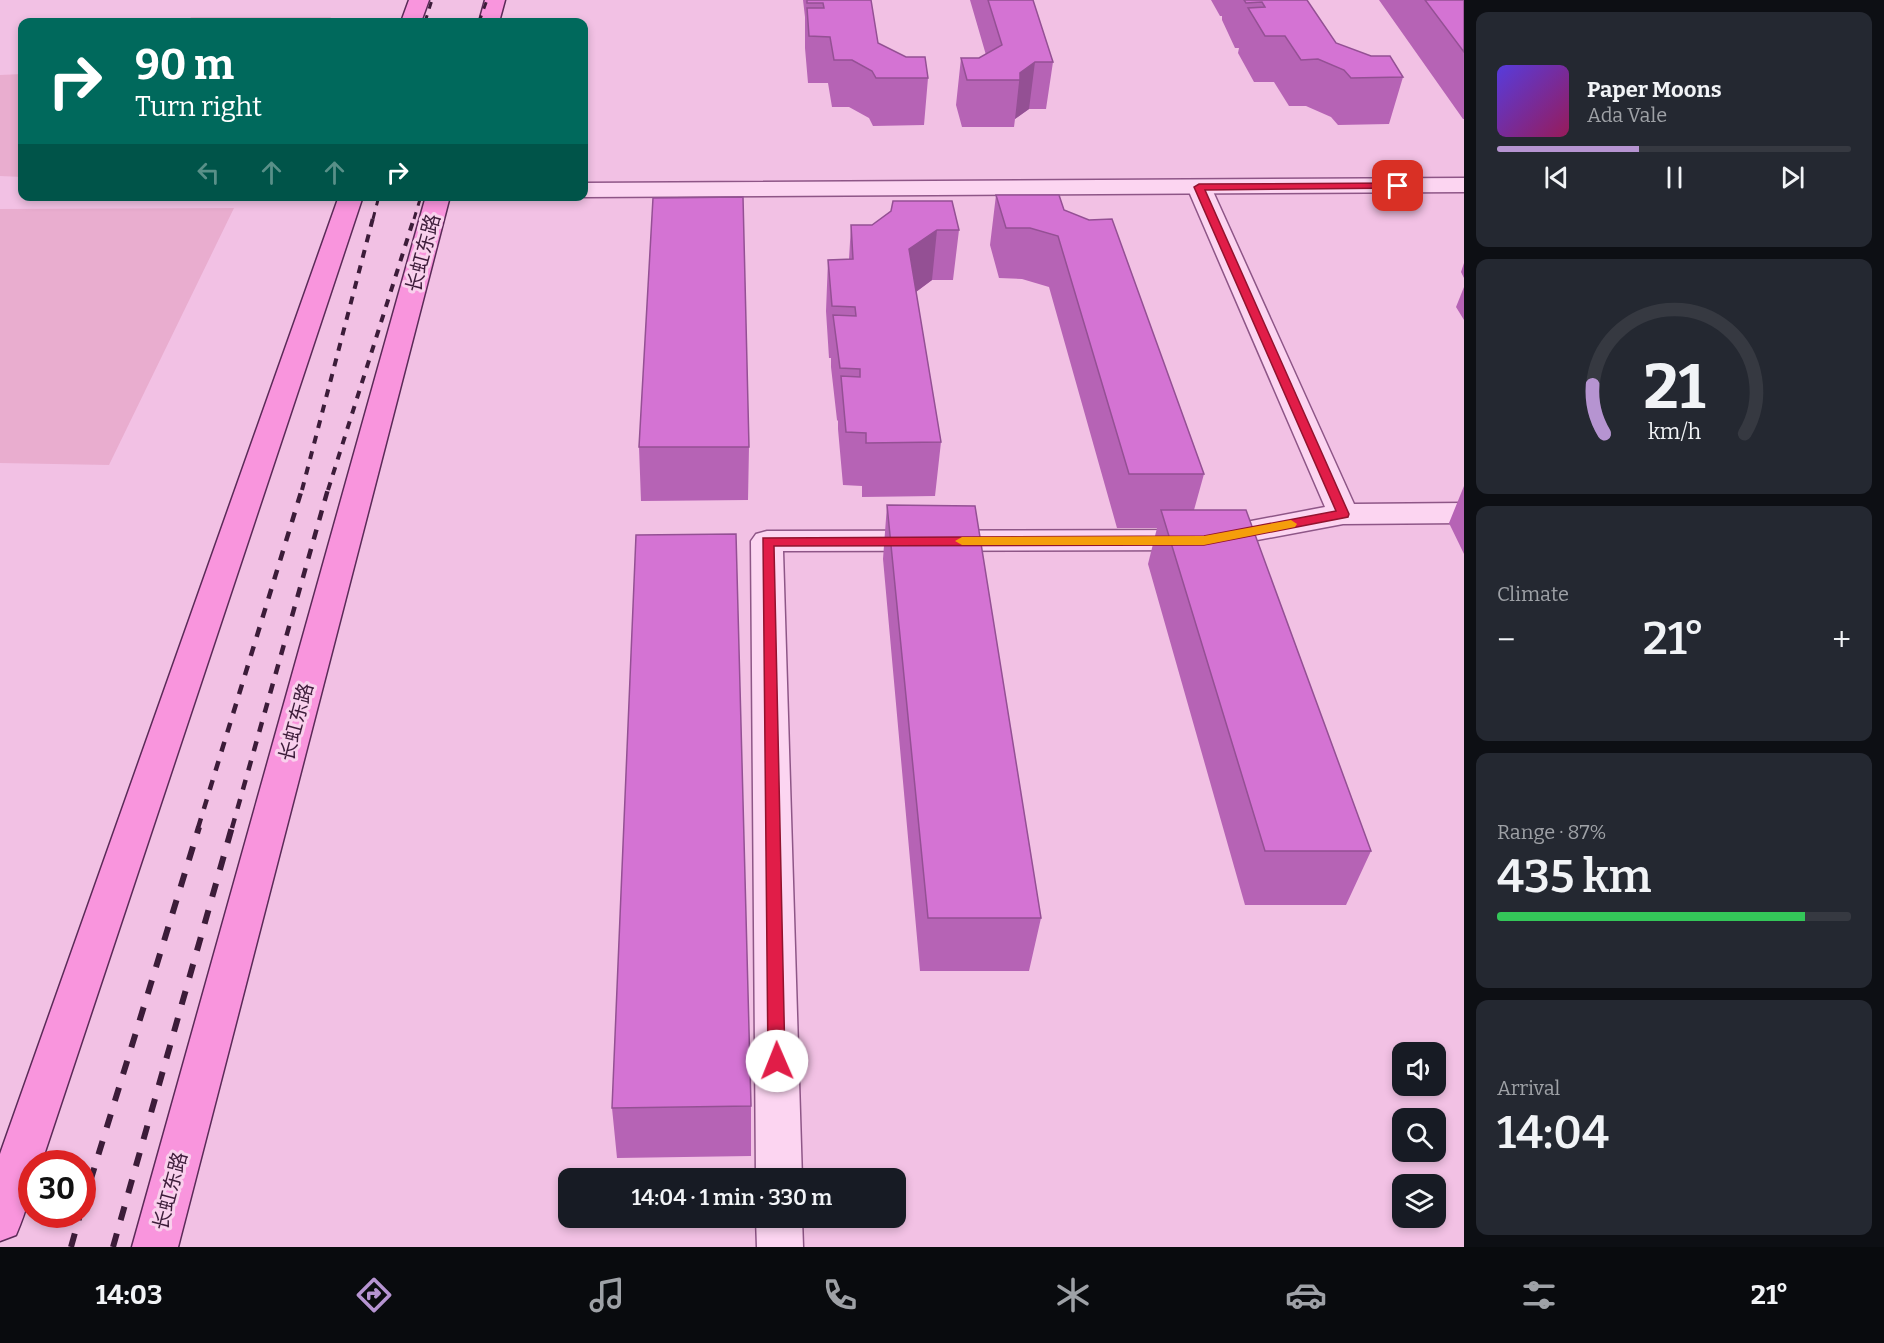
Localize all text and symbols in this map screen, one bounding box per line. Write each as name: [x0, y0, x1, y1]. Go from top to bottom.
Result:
text: 90 m: [135, 40, 234, 90]
icon: right: [36, 42, 114, 120]
text: Paper Moons: [1587, 76, 1722, 103]
text: Turn right: [135, 91, 262, 123]
text: Ada Vale: [1587, 103, 1667, 127]
icon: left: [192, 156, 225, 189]
icon: ahead: [255, 156, 288, 189]
icon: ahead: [318, 156, 351, 189]
icon: right: [381, 156, 414, 189]
pin: [1372, 160, 1423, 211]
icon: previous: [1540, 161, 1573, 194]
icon: pause: [1658, 161, 1691, 194]
icon: next: [1776, 161, 1809, 194]
icon: arrive: [1381, 169, 1414, 202]
street label: 长虹东路: [401, 211, 445, 295]
text: 21: [1643, 350, 1705, 425]
text: km/h: [1647, 419, 1701, 445]
text: Climate: [1497, 582, 1569, 606]
text: 21°: [1643, 612, 1705, 666]
text: −: [1497, 620, 1515, 660]
text: +: [1832, 620, 1851, 660]
street label: 长虹东路: [274, 680, 318, 764]
text: Range · 87%: [1497, 820, 1606, 844]
text: 435 km: [1497, 850, 1651, 904]
position arrow: [745, 1029, 809, 1093]
map controls: [1392, 1042, 1446, 1228]
button: sound: [1392, 1042, 1446, 1096]
text: Arrival: [1497, 1076, 1560, 1100]
text: 14:04: [1497, 1106, 1609, 1160]
button: search: [1392, 1108, 1446, 1162]
street label: 长虹东路: [148, 1149, 192, 1233]
speed limit sign: 30: [18, 1150, 96, 1228]
button: layers: [1392, 1174, 1446, 1228]
text: 14:04 · 1 min · 330 m: [632, 1184, 832, 1211]
icon: directions: [353, 1274, 395, 1316]
icon: music: [586, 1274, 628, 1316]
icon: phone: [819, 1274, 861, 1316]
icon: climate: [1052, 1274, 1094, 1316]
icon: car: [1285, 1274, 1327, 1316]
icon: filters: [1518, 1274, 1560, 1316]
text: 14:03: [95, 1279, 163, 1311]
text: 21°: [1751, 1279, 1788, 1311]

